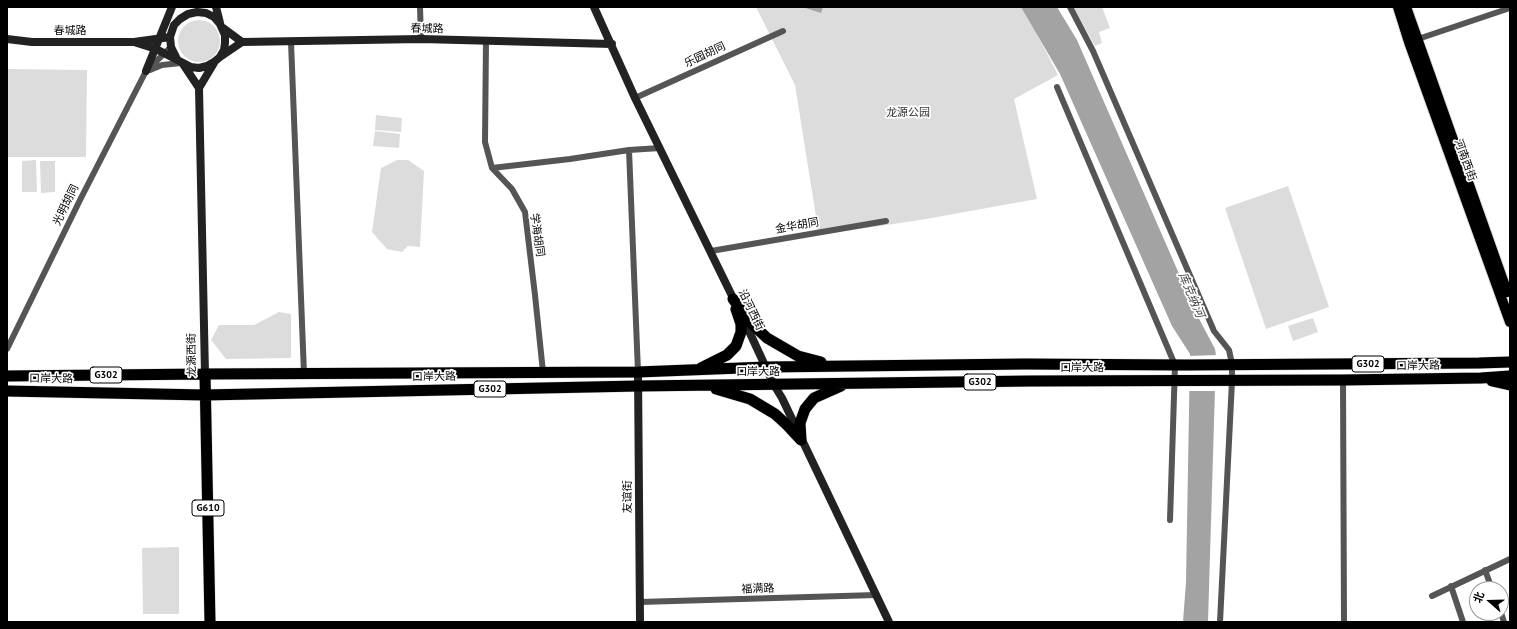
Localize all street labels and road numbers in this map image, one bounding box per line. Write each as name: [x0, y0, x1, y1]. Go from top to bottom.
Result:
street label: 春城路: [410, 22, 444, 36]
street label: 春城路: [54, 24, 86, 38]
street label: 乐园胡同: [682, 40, 728, 70]
street label: 河南西街: [1451, 137, 1479, 183]
street label: 光明胡同: [50, 182, 82, 228]
street label: 学海胡同: [527, 212, 547, 258]
street label: 金华胡同: [774, 216, 820, 236]
street label: 沿河西街: [735, 287, 767, 333]
street label: 龙源西街: [185, 333, 199, 377]
road number: G302: [1352, 356, 1384, 372]
street label: 口岸大路: [1396, 359, 1440, 373]
street label: 口岸大路: [1060, 361, 1104, 375]
street label: 口岸大路: [736, 365, 780, 379]
road number: G302: [90, 367, 122, 383]
street label: 口岸大路: [412, 370, 456, 384]
street label: 口岸大路: [29, 372, 73, 386]
road number: G302: [964, 374, 996, 390]
road number: G302: [474, 381, 506, 397]
street label: 友谊街: [621, 481, 635, 513]
road number: G610: [192, 500, 224, 516]
street label: 福满路: [741, 582, 775, 596]

